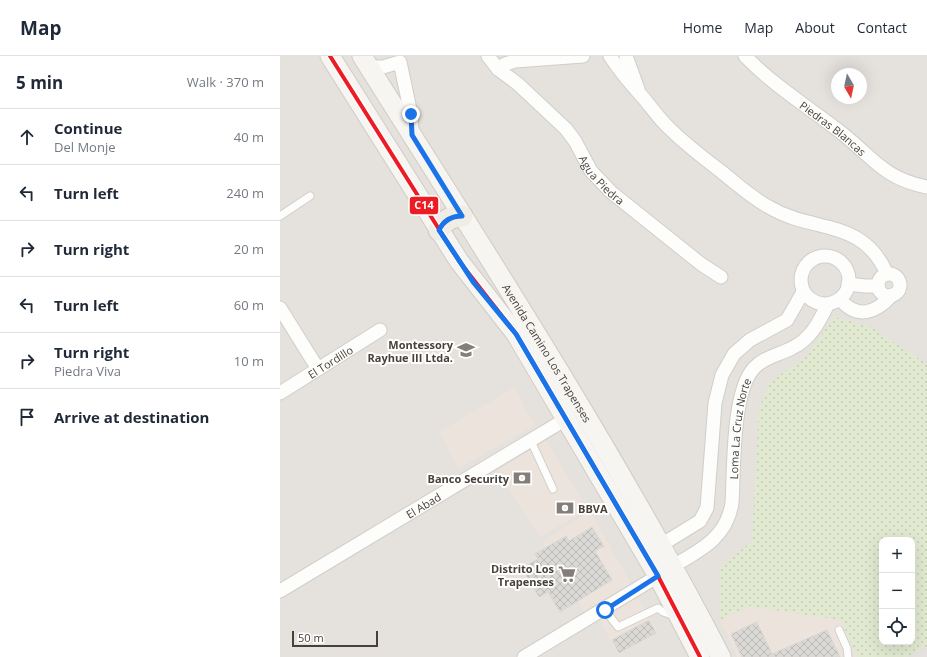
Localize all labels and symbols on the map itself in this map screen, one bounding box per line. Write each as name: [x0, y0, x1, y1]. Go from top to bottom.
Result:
north arrow: [831, 68, 867, 104]
street label: Piedras Blancas: [797, 97, 870, 159]
route end: [402, 105, 420, 123]
street label: Agua Piedra: [576, 152, 628, 208]
line badge: C14: [409, 196, 439, 215]
text: C14: [414, 197, 435, 212]
street label: Avenida Camino Los Trapenses: [500, 281, 595, 425]
place label: Montessory Rayhue III Ltda.: [368, 337, 454, 365]
school or university icon: Montessory Rayhue III Ltda.: [456, 340, 476, 360]
street label: El Tordillo: [304, 342, 356, 381]
street label: Loma La Cruz Norte: [725, 376, 754, 480]
bank icon: Banco Security: [512, 468, 532, 488]
place label: Banco Security: [428, 471, 510, 486]
street label: El Abad: [403, 489, 443, 521]
bank icon: BBVA: [555, 498, 575, 518]
place label: BBVA: [578, 501, 608, 516]
place label: Distrito Los Trapenses: [491, 561, 555, 589]
supermarket icon: Distrito Los Trapenses: [557, 564, 577, 584]
route start: [596, 601, 614, 619]
scale bar: [292, 629, 378, 648]

